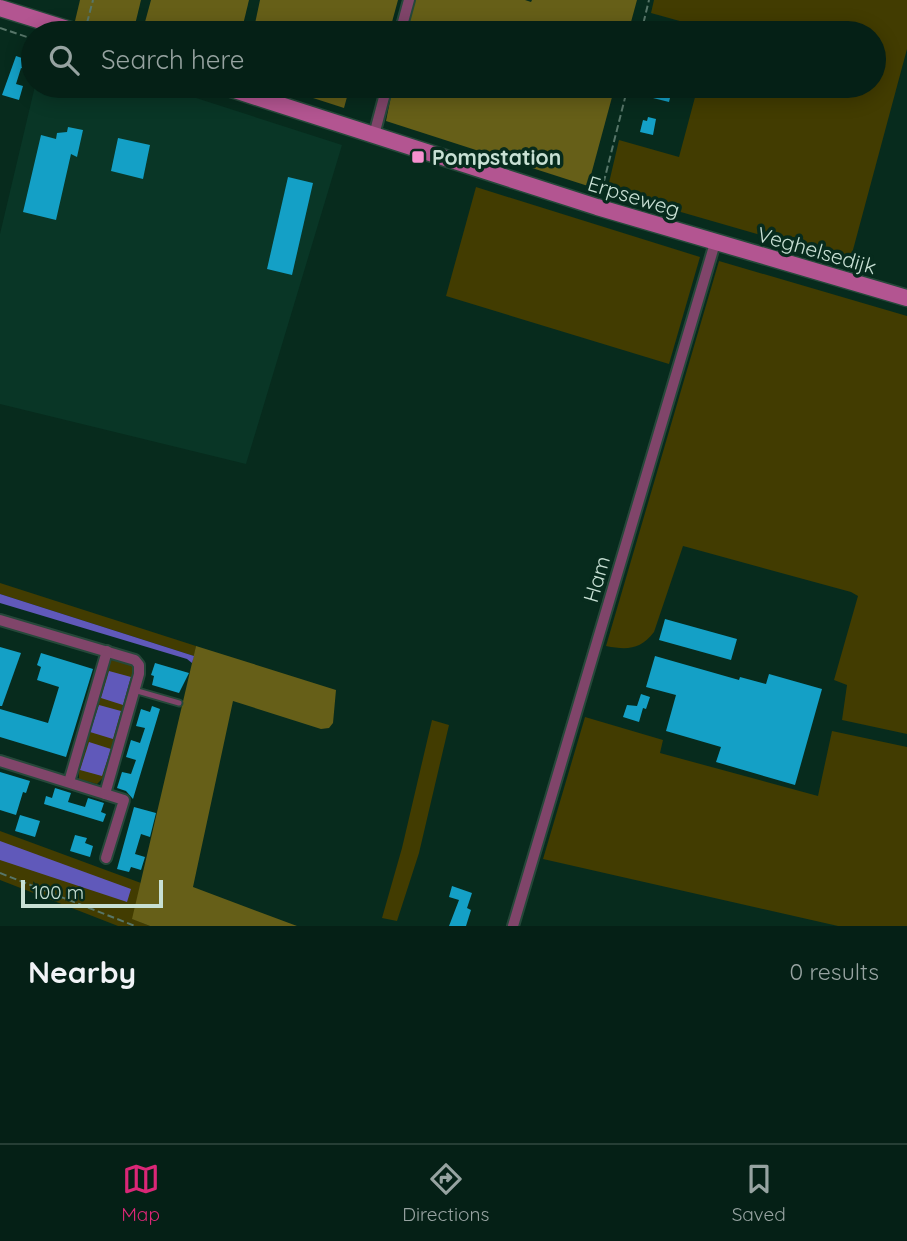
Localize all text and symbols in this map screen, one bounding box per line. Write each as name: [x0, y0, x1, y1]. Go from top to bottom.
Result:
search box: [21, 21, 886, 98]
icon: search: [45, 41, 83, 79]
text: Search here: [101, 43, 245, 76]
place label: Pompstation: [432, 144, 561, 170]
marker: Pompstation: [410, 149, 426, 165]
street label: Erpseweg: [585, 170, 683, 222]
street label: Veghelsedijk: [754, 221, 880, 279]
street label: Ham: [577, 553, 615, 605]
scale bar: [21, 877, 163, 909]
text: 100 m: [32, 880, 84, 904]
text: Nearby: [28, 953, 136, 991]
text: 0 results: [790, 957, 879, 986]
tab: Map: [121, 1160, 160, 1226]
tab: Directions: [402, 1160, 489, 1226]
tab: Saved: [732, 1160, 786, 1226]

